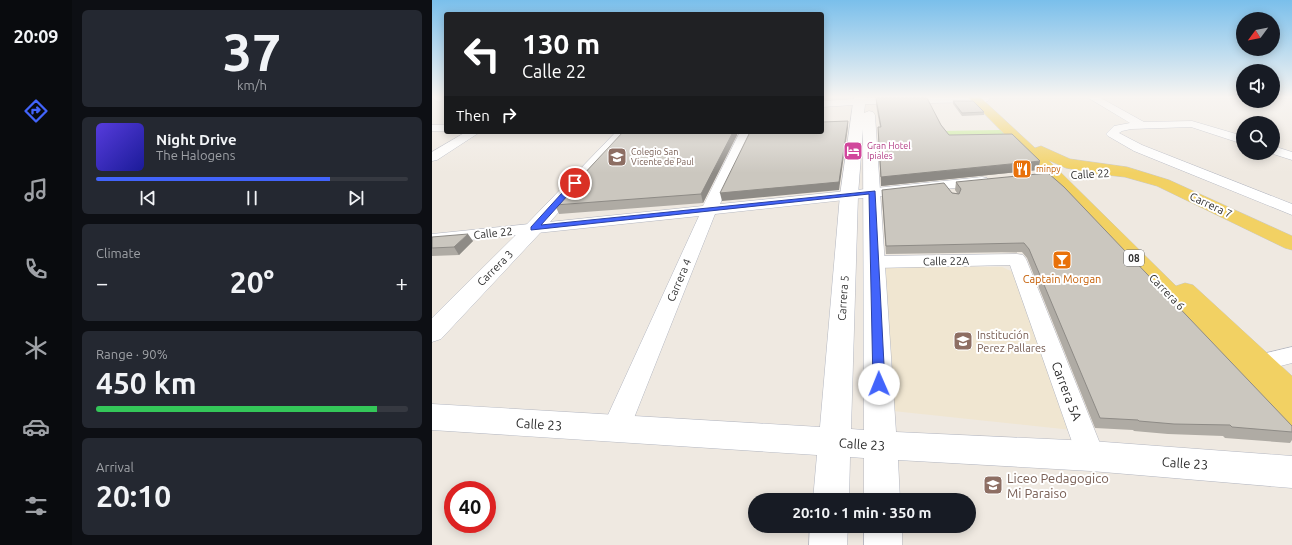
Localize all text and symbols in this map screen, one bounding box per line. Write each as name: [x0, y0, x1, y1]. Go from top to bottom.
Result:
north arrow: [1236, 12, 1280, 56]
map controls: [1236, 12, 1280, 160]
text: 37: [223, 23, 281, 81]
text: 20:09: [13, 26, 59, 46]
icon: left: [456, 28, 508, 80]
text: 130 m: [522, 28, 600, 59]
text: Calle 22: [522, 61, 586, 81]
button: sound: [1236, 64, 1280, 108]
text: km/h: [237, 78, 267, 92]
icon: directions: [22, 97, 50, 125]
icon: right: [498, 104, 520, 126]
text: Then: [456, 107, 490, 124]
button: search: [1236, 116, 1280, 160]
text: Night Drive: [156, 131, 237, 148]
hotel icon: Gran Hotel Ipiales: [842, 140, 864, 162]
place label: Gran Hotel Ipiales: [867, 141, 911, 161]
school or university icon: Colegio San Vicente de Paul: [606, 146, 628, 168]
place label: Colegio San Vicente de Paul: [631, 147, 694, 167]
text: The Halogens: [156, 148, 235, 162]
restaurant icon: minpy: [1011, 158, 1033, 180]
place label: minpy: [1036, 164, 1061, 174]
pin: [558, 166, 592, 200]
street label: Calle 22: [1070, 167, 1110, 181]
icon: arrive: [564, 172, 586, 194]
icon: music: [22, 176, 50, 204]
icon: previous: [137, 187, 159, 209]
icon: pause: [241, 187, 263, 209]
icon: next: [345, 187, 367, 209]
street label: Carrera 7: [1188, 190, 1234, 220]
street label: Calle 22: [473, 225, 513, 241]
text: Climate: [96, 246, 141, 260]
street label: Carrera 3: [475, 248, 515, 288]
bar icon: Captain Morgan: [1051, 249, 1073, 271]
road number: 08: [1124, 250, 1144, 266]
icon: phone: [22, 255, 50, 283]
street label: Calle 22A: [923, 255, 970, 267]
street label: Carrera 4: [665, 257, 693, 303]
text: 20°: [230, 265, 274, 299]
text: −: [96, 270, 108, 295]
text: +: [396, 270, 408, 295]
street label: Carrera 6: [1147, 272, 1187, 312]
place label: Captain Morgan: [1023, 273, 1101, 285]
street label: Carrera 5: [835, 275, 851, 321]
place label: Institución Perez Pallares: [977, 329, 1046, 354]
school or university icon: Institución Perez Pallares: [952, 330, 974, 352]
icon: climate: [22, 334, 50, 362]
text: Range · 90%: [96, 347, 168, 361]
street label: Carrera 5A: [1049, 360, 1085, 423]
position arrow: [858, 363, 900, 405]
text: 450 km: [96, 366, 197, 400]
icon: car: [22, 413, 50, 441]
street label: Calle 23: [515, 415, 563, 433]
street label: Calle 23: [838, 435, 886, 453]
street label: Calle 23: [1161, 454, 1209, 472]
text: Arrival: [96, 460, 134, 474]
place label: Liceo Pedagogico Mi Paraiso: [1007, 471, 1109, 500]
school or university icon: Liceo Pedagogico Mi Paraiso: [982, 474, 1004, 496]
text: 20:10: [96, 479, 171, 513]
speed limit sign: 40: [444, 481, 496, 533]
icon: filters: [22, 492, 50, 520]
text: 20:10 · 1 min · 350 m: [793, 504, 931, 521]

